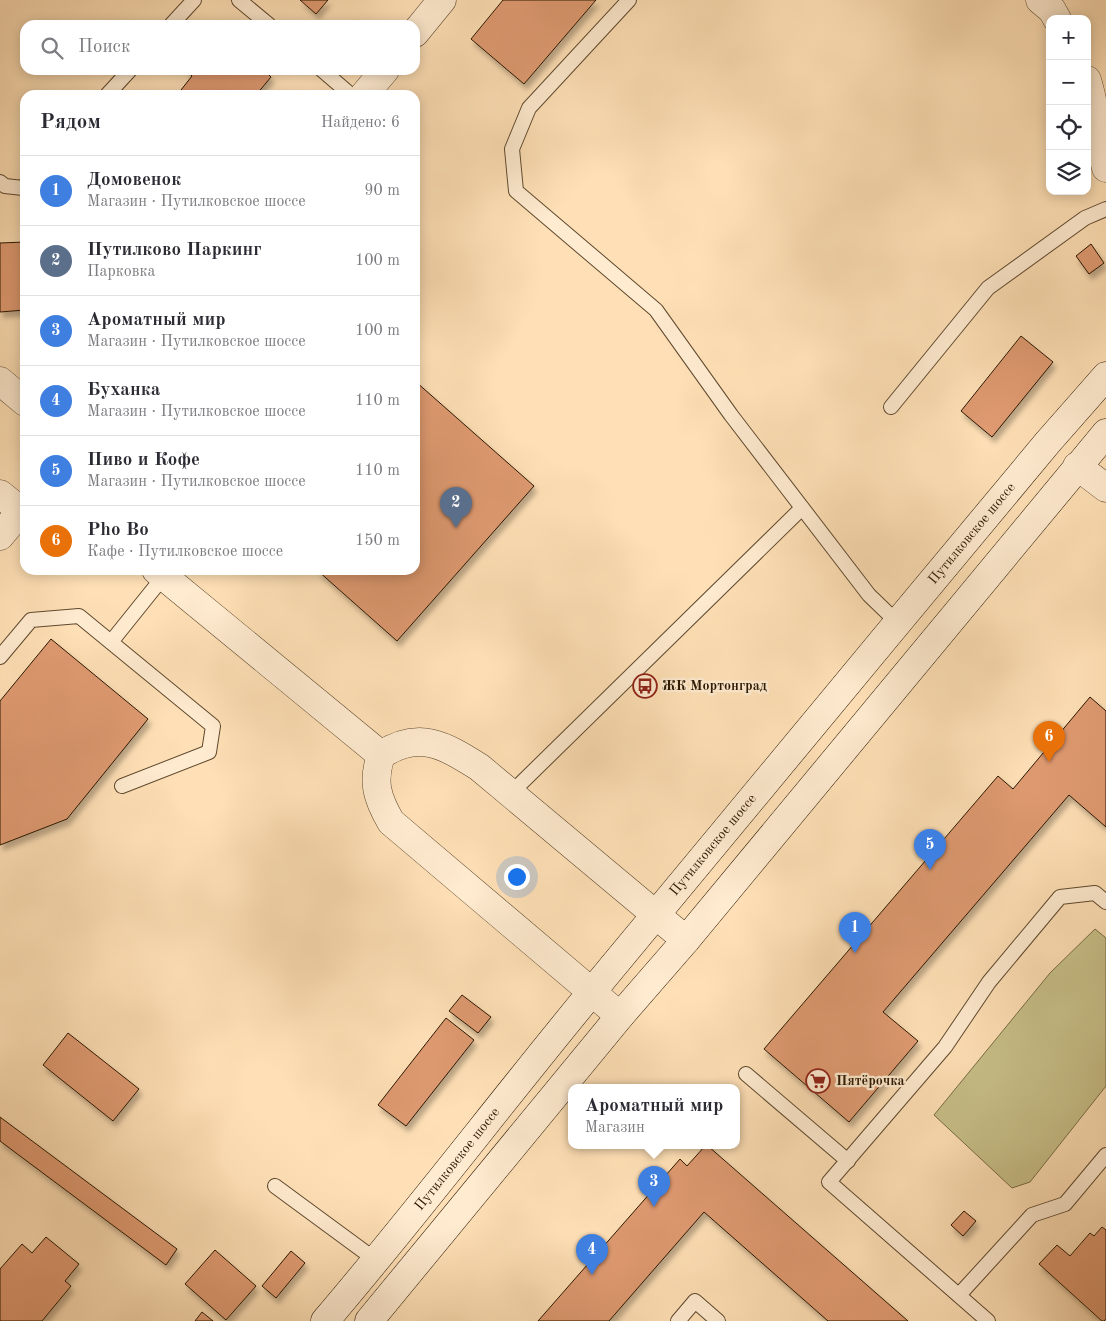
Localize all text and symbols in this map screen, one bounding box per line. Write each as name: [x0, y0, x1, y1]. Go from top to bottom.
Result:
map controls: [1046, 15, 1091, 195]
button: +: [1046, 15, 1091, 60]
search box: [20, 20, 420, 75]
icon: search: [38, 34, 66, 62]
text: Поиск: [78, 38, 130, 57]
button: −: [1046, 60, 1091, 105]
button: locate: [1046, 105, 1091, 150]
text: Рядом: [40, 112, 101, 133]
text: Найдено: 6: [321, 115, 400, 131]
button: layers: [1046, 150, 1091, 195]
text: Домовенок: [87, 171, 181, 190]
text: 1: [51, 183, 61, 199]
text: 90 m: [364, 183, 400, 199]
text: Магазин · Путилковское шоссе: [87, 194, 306, 210]
text: Путилково Паркинг: [87, 241, 262, 260]
text: 2: [51, 253, 61, 269]
text: 100 m: [355, 253, 400, 269]
text: Парковка: [87, 264, 155, 280]
text: Ароматный мир: [87, 311, 226, 330]
text: 3: [51, 323, 61, 339]
text: 100 m: [355, 323, 400, 339]
text: Магазин · Путилковское шоссе: [87, 334, 306, 350]
text: Буханка: [87, 381, 160, 400]
text: 4: [51, 393, 61, 409]
text: 110 m: [355, 393, 400, 409]
text: Магазин · Путилковское шоссе: [87, 404, 306, 420]
text: Пиво и Кофе: [87, 451, 200, 470]
text: 5: [51, 463, 61, 479]
text: 110 m: [355, 463, 400, 479]
text: Магазин · Путилковское шоссе: [87, 474, 306, 490]
street label: Путилковское шоссе: [926, 480, 1018, 587]
pin: 2: [440, 487, 472, 528]
text: Pho Bo: [87, 521, 149, 540]
text: 6: [51, 533, 61, 549]
text: 150 m: [355, 533, 400, 549]
text: Кафе · Путилковское шоссе: [87, 544, 283, 560]
bus stop icon: ЖК Мортонград: [632, 673, 658, 699]
place label: ЖК Мортонград: [662, 679, 767, 693]
pin: 6: [1033, 721, 1065, 762]
street label: Путилковское шоссе: [667, 792, 759, 898]
pin: 5: [914, 829, 946, 870]
your location: [504, 864, 530, 890]
pin: 1: [839, 912, 871, 953]
supermarket icon: Пятёрочка: [805, 1068, 831, 1094]
place label: Пятёрочка: [836, 1074, 905, 1088]
popup: [568, 1084, 740, 1149]
text: Ароматный мир: [585, 1097, 723, 1116]
street label: Путилковское шоссе: [412, 1105, 502, 1213]
text: Магазин: [585, 1120, 645, 1136]
pin: 3: [638, 1166, 670, 1207]
pin: 4: [576, 1234, 608, 1275]

